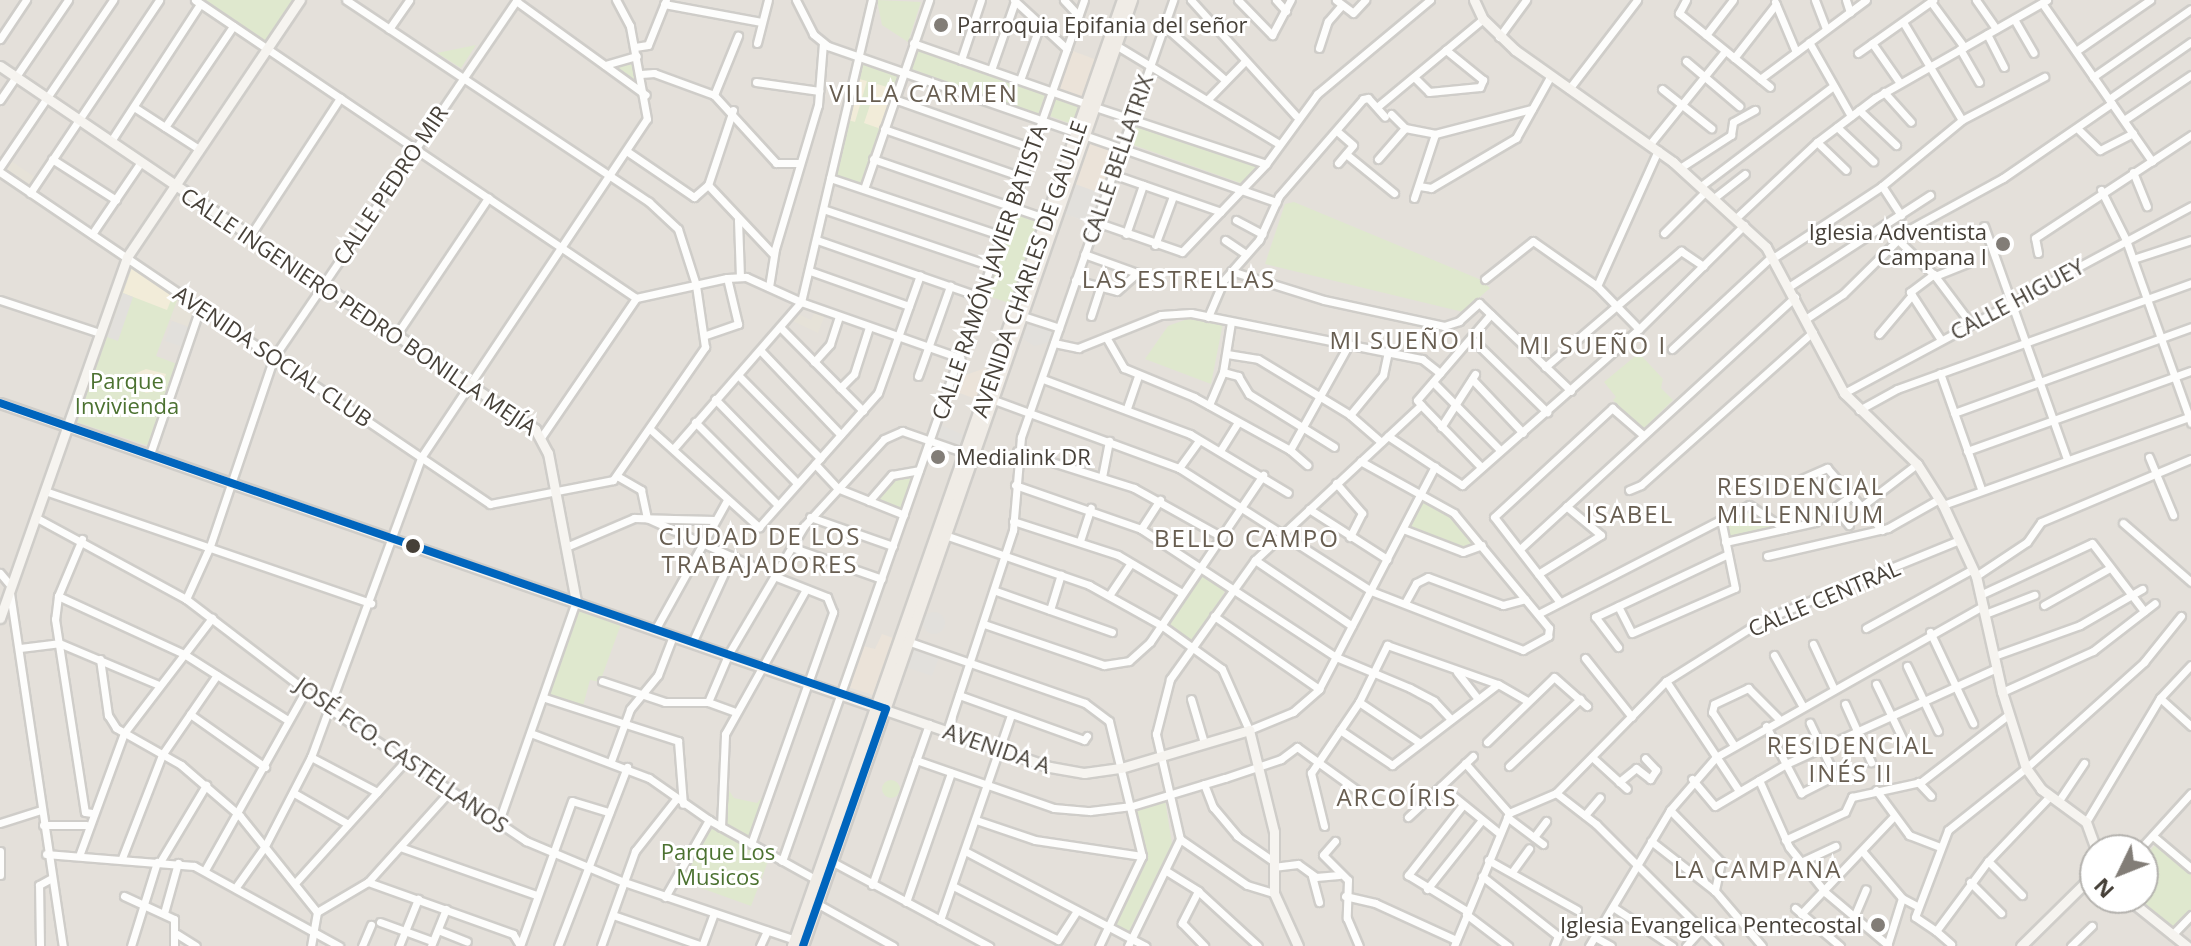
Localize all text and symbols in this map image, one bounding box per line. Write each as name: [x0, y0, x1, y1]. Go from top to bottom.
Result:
place label: Parroquia Epifania del señor: [957, 12, 1248, 38]
marker: Parroquia Epifania del señor: [932, 16, 950, 34]
street label: CALLE BELLATRIX: [1076, 71, 1158, 247]
district label: VILLA CARMEN: [829, 79, 1019, 107]
street label: CALLE PEDRO MIR: [327, 101, 453, 269]
street label: AVENIDA CHARLES DE GAULLE: [966, 117, 1092, 421]
street label: CALLE RAMÓN JAVIER BATISTA: [926, 121, 1052, 423]
street label: CALLE INGENIERO PEDRO BONILLA MEJÍA: [176, 182, 542, 440]
place label: Iglesia Adventista Campana I: [1809, 218, 1987, 270]
marker: Iglesia Adventista Campana I: [1994, 235, 2012, 253]
street label: CALLE HIGUEY: [1946, 253, 2088, 345]
district label: LAS ESTRELLAS: [1082, 265, 1276, 293]
street label: AVENIDA SOCIAL CLUB: [169, 280, 377, 432]
district label: MI SUEÑO II: [1330, 326, 1486, 354]
district label: MI SUEÑO I: [1519, 331, 1667, 359]
park label: Parque Invivienda: [75, 367, 179, 418]
place label: Medialink DR: [956, 444, 1091, 470]
marker: Medialink DR: [927, 446, 949, 468]
district label: RESIDENCIAL MILLENNIUM: [1717, 472, 1885, 528]
district label: ISABEL: [1586, 500, 1674, 528]
district label: CIUDAD DE LOS TRABAJADORES: [659, 522, 861, 578]
district label: BELLO CAMPO: [1154, 524, 1340, 552]
unlabelled marker: [405, 538, 421, 554]
street label: CALLE CENTRAL: [1744, 554, 1904, 642]
street label: JOSÉ FCO. CASTELLANOS: [291, 671, 513, 839]
street label: AVENIDA A: [940, 717, 1054, 779]
district label: RESIDENCIAL INÉS II: [1767, 731, 1935, 787]
district label: ARCOÍRIS: [1336, 783, 1458, 811]
north arrow: [2079, 834, 2159, 914]
park label: Parque Los Musicos: [661, 838, 775, 890]
district label: LA CAMPANA: [1674, 855, 1842, 883]
text: N: [2086, 872, 2120, 906]
place label: Iglesia Evangelica Pentecostal: [1560, 912, 1862, 938]
marker: Iglesia Evangelica Pentecostal: [1869, 916, 1887, 934]

